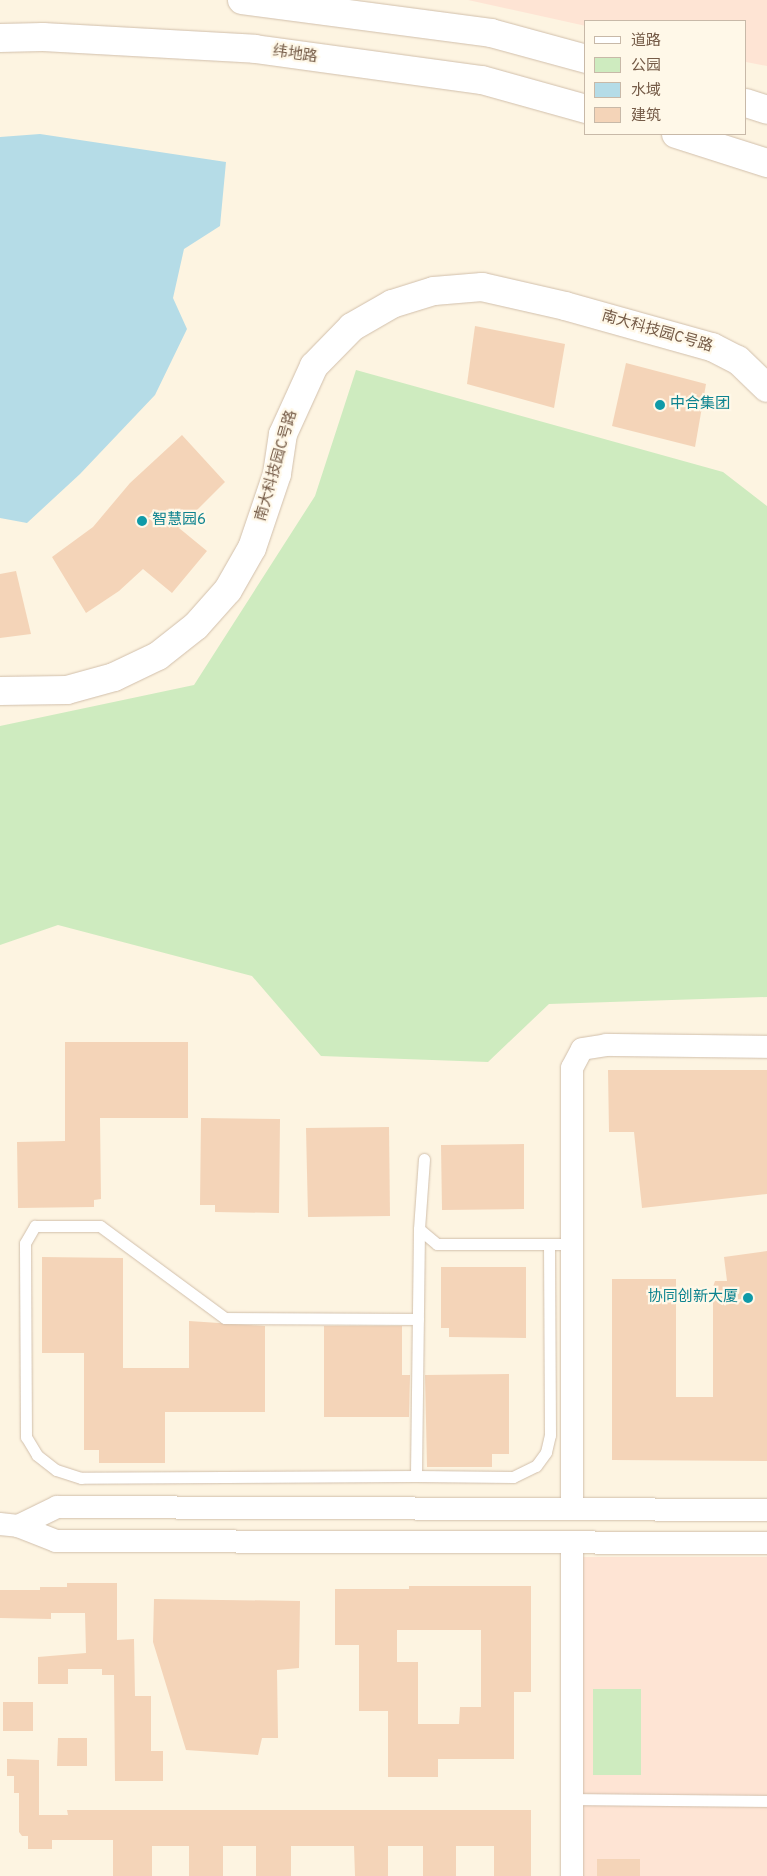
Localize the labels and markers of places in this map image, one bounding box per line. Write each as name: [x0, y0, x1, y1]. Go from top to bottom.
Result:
place label: 中合集团: [670, 396, 730, 414]
marker: 中合集团: [654, 399, 666, 411]
place label: 智慧园6: [152, 512, 206, 530]
marker: 智慧园6: [136, 515, 148, 527]
place label: 协同创新大厦: [648, 1289, 738, 1307]
marker: 协同创新大厦: [742, 1292, 754, 1304]

